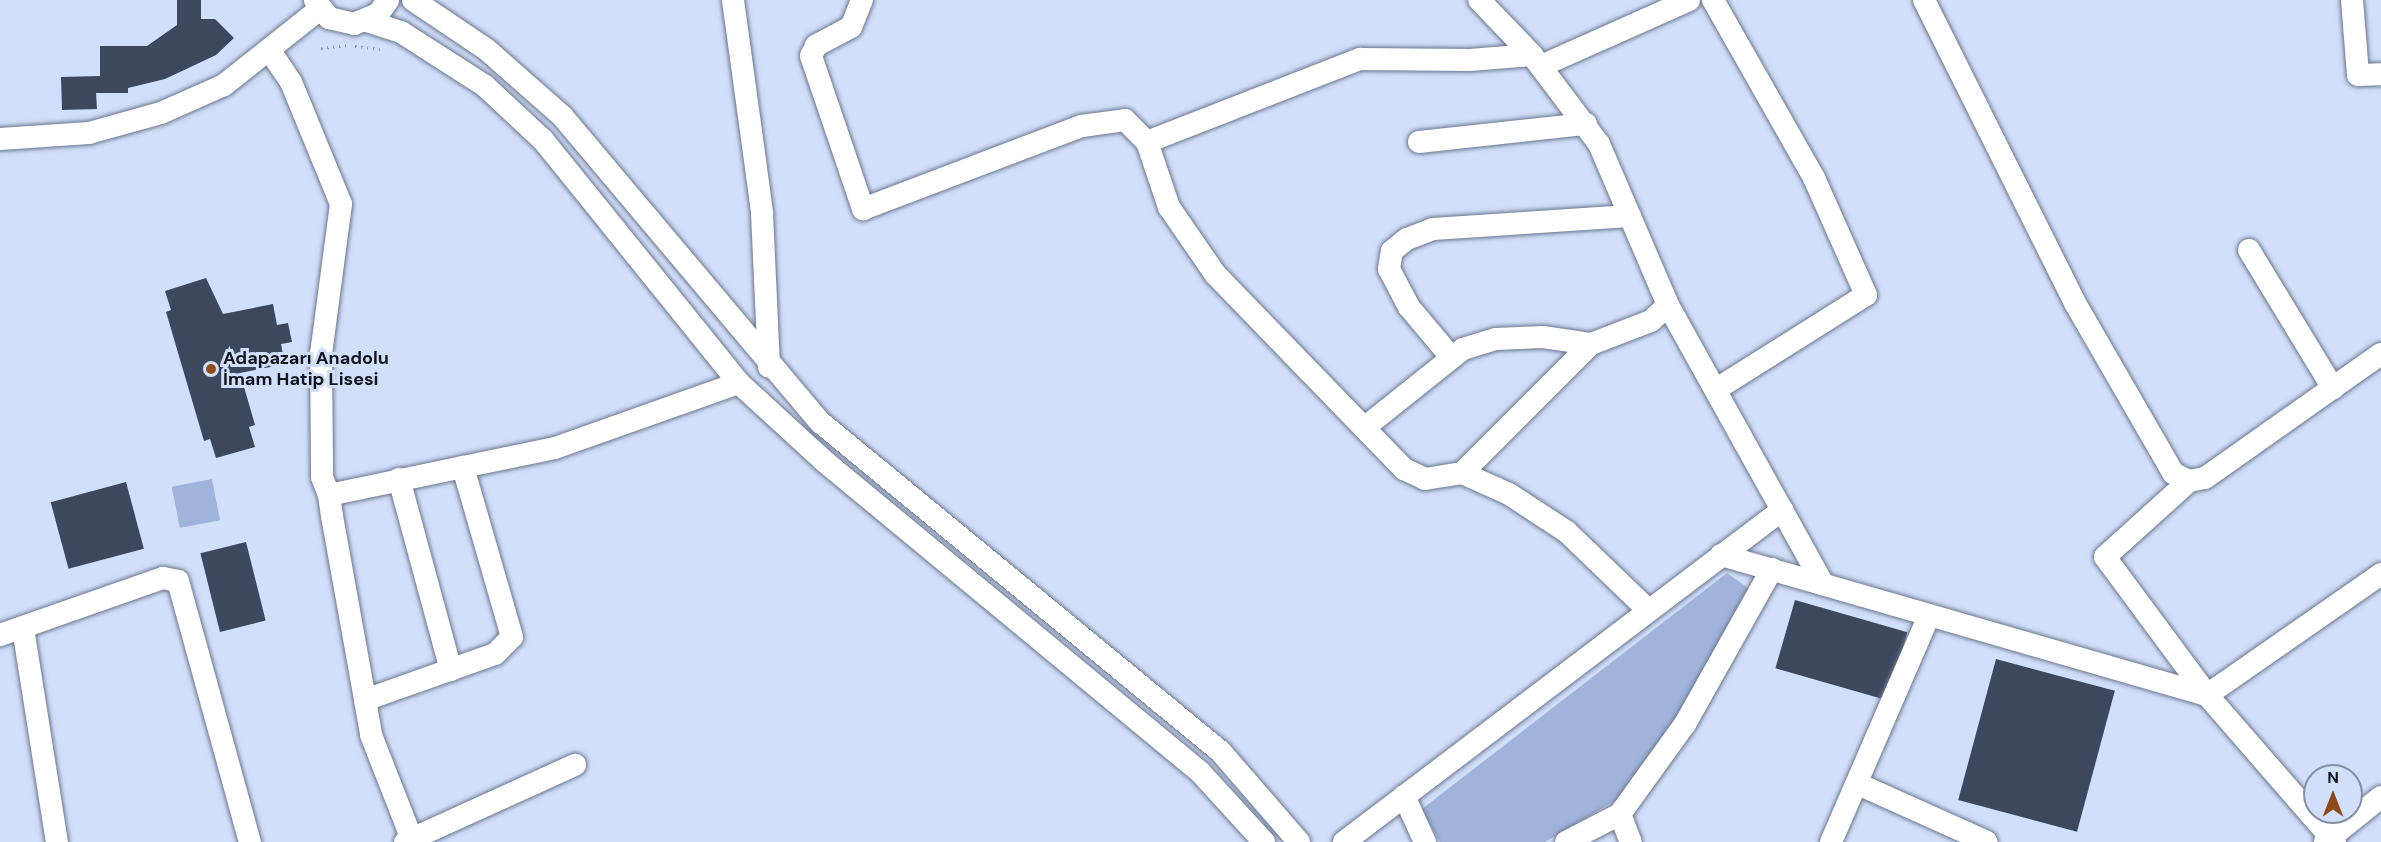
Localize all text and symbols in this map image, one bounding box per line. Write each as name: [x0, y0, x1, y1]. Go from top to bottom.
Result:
place label: Adapazarı Anadolu İmam Hatip Lisesi: [223, 348, 389, 391]
marker: Adapazarı Anadolu İmam Hatip Lisesi: [204, 362, 218, 376]
north arrow: [2303, 764, 2363, 824]
text: N: [2327, 767, 2339, 788]

